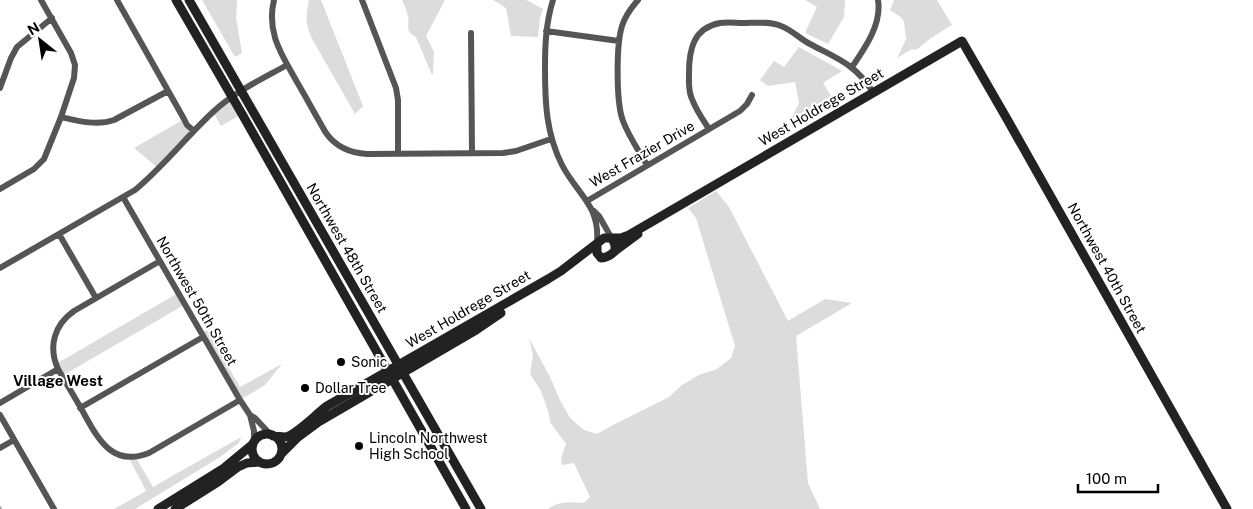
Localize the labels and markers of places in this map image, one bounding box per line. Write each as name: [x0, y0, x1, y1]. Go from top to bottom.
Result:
place label: Sonic: [351, 354, 387, 370]
marker: Sonic: [335, 356, 347, 368]
place label: Dollar Tree: [315, 380, 387, 396]
marker: Dollar Tree: [299, 382, 311, 394]
place label: Lincoln Northwest High School: [369, 430, 488, 462]
marker: Lincoln Northwest High School: [353, 440, 365, 452]

